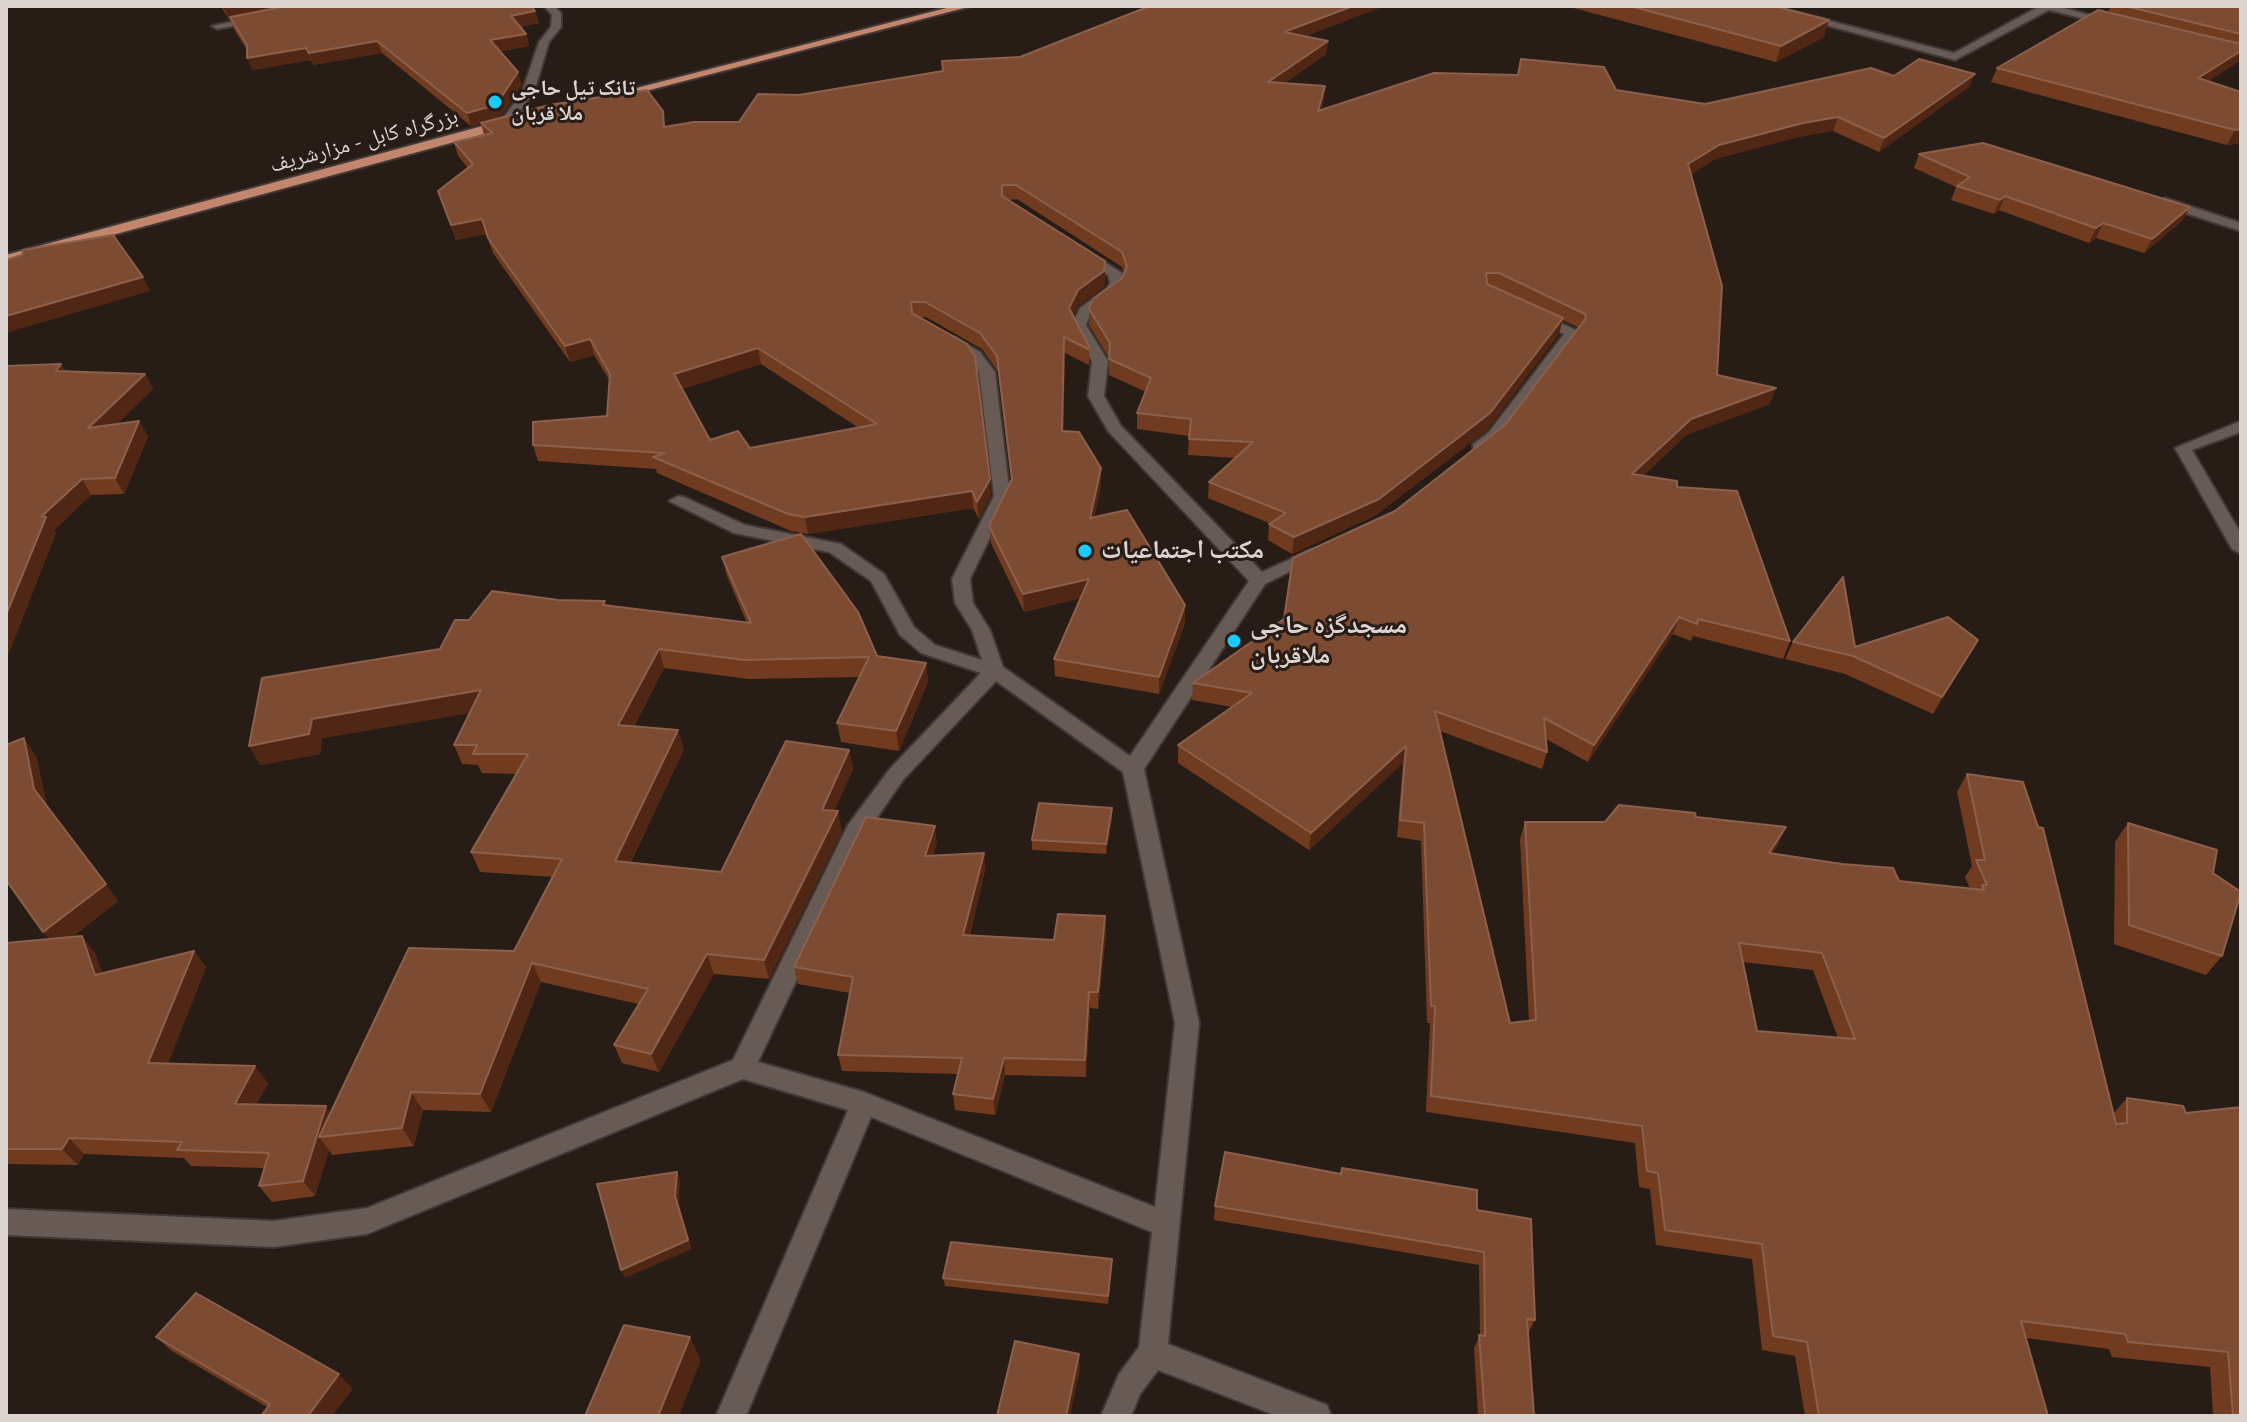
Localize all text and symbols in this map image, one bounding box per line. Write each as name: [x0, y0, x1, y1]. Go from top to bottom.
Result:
place label: تانک تیل حاجی ملا قربان: [511, 76, 635, 128]
marker: تانک تیل حاجی ملا قربان: [486, 93, 504, 111]
street label: بزرگراه کابل - مزارشریف: [267, 103, 461, 179]
place label: مکتب اجتماعیات: [1101, 535, 1264, 567]
marker: مکتب اجتماعیات: [1076, 542, 1094, 560]
place label: مسجدگزه حاجی ملاقربان: [1250, 610, 1407, 672]
marker: مسجدگزه حاجی ملاقربان: [1225, 632, 1243, 650]

